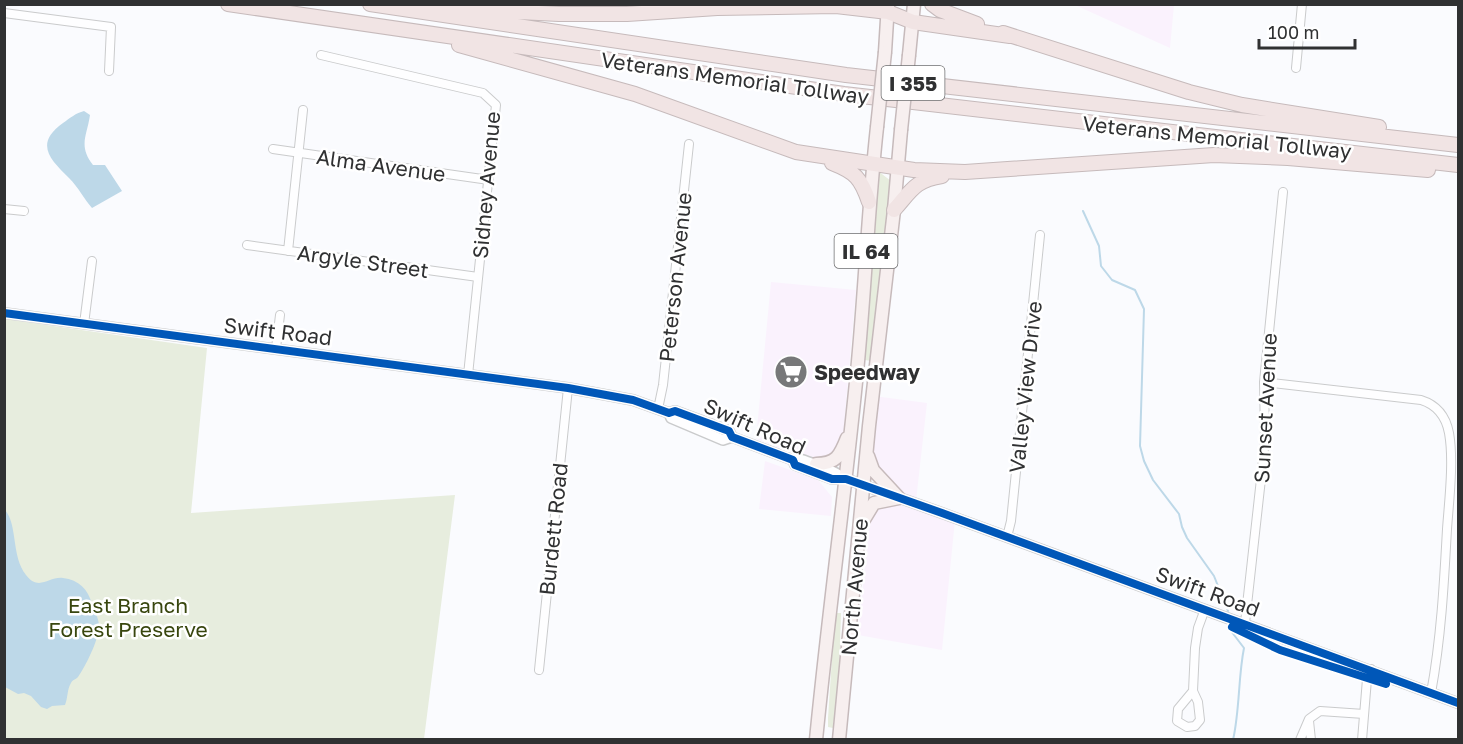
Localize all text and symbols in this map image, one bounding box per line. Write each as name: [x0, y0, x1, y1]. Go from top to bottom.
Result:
scale bar: [1259, 12, 1355, 50]
text: 100 m: [1268, 21, 1319, 43]
street label: Veterans Memorial Tollway: [599, 46, 871, 110]
road number: I 355: [882, 66, 944, 100]
street label: Sidney Avenue: [467, 110, 505, 260]
street label: Veterans Memorial Tollway: [1081, 110, 1353, 164]
street label: Alma Avenue: [315, 143, 447, 187]
street label: Peterson Avenue: [653, 191, 697, 363]
road number: IL 64: [834, 234, 898, 268]
street label: Argyle Street: [295, 239, 431, 283]
street label: Valley View Drive: [1003, 300, 1047, 474]
street label: Swift Road: [222, 311, 334, 351]
street label: Sunset Avenue: [1248, 332, 1282, 484]
supermarket icon: Speedway: [773, 354, 809, 390]
place label: Speedway: [814, 359, 920, 385]
street label: Swift Road: [700, 392, 810, 460]
street label: Burdett Road: [533, 461, 573, 597]
street label: North Avenue: [835, 517, 873, 657]
street label: Swift Road: [1152, 560, 1264, 622]
park label: East Branch Forest Preserve: [48, 592, 208, 642]

